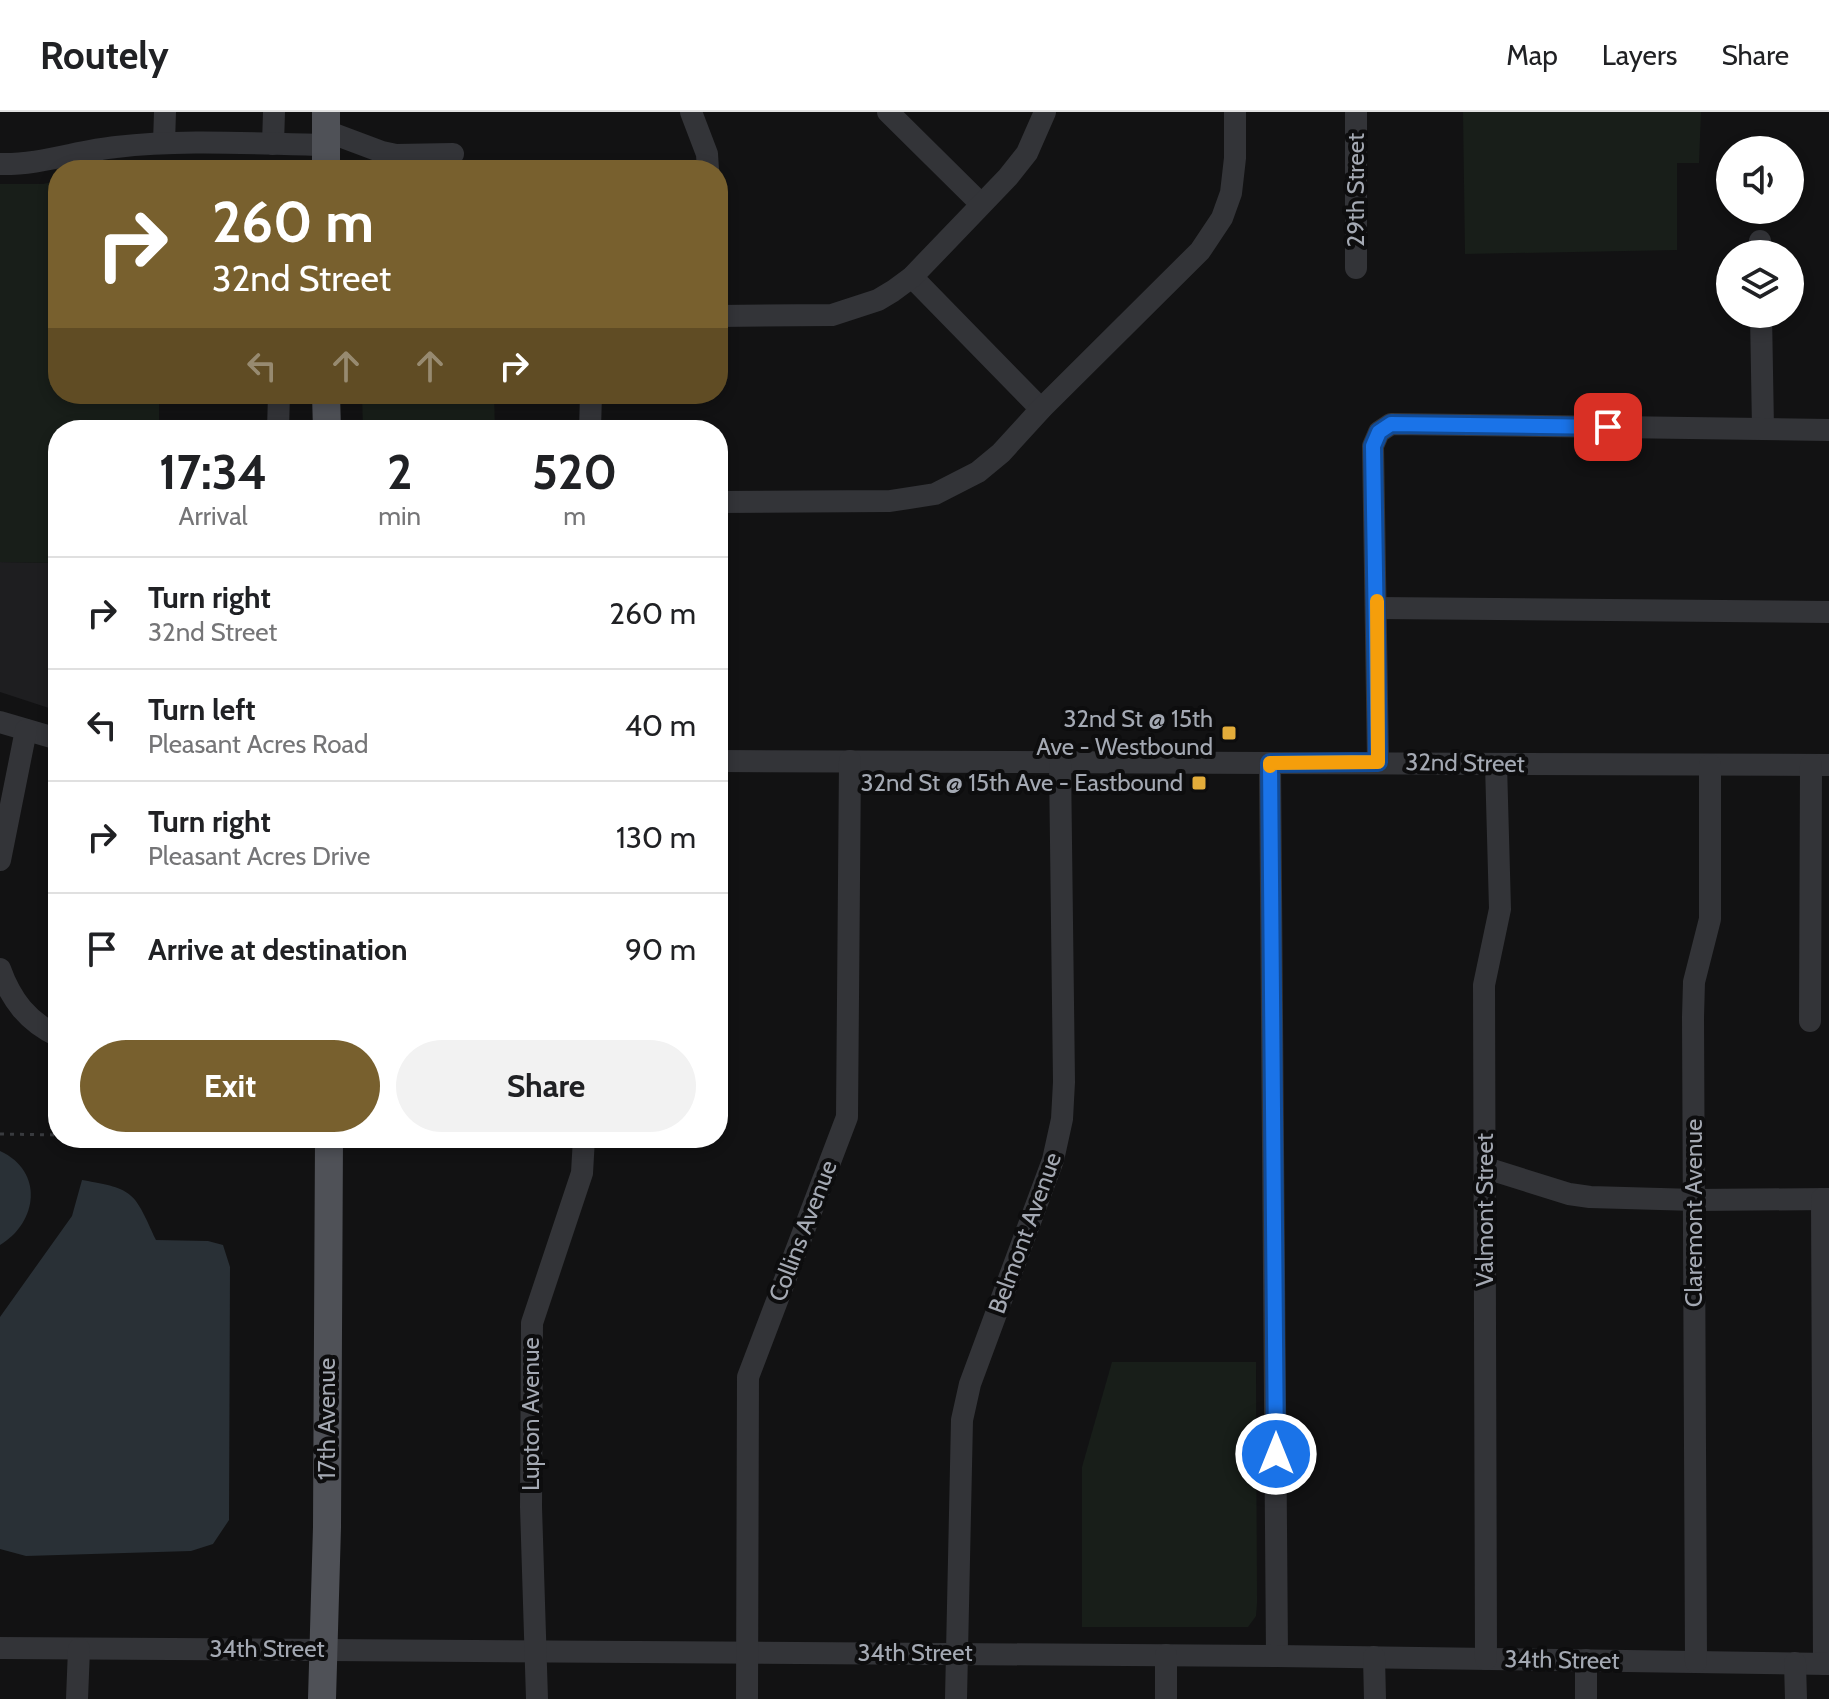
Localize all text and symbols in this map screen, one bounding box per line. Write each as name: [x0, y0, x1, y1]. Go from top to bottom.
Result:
text: Routely: [40, 32, 169, 79]
text: Map: [1506, 38, 1558, 72]
text: Layers: [1602, 38, 1677, 72]
text: Share: [1721, 38, 1789, 72]
street label: 29th Street: [1341, 133, 1370, 247]
map controls: [1716, 136, 1804, 328]
button: sound: [1716, 136, 1804, 224]
text: 260 m: [212, 188, 374, 256]
icon: right: [80, 192, 184, 296]
button: layers: [1716, 240, 1804, 328]
text: 32nd Street: [212, 256, 391, 300]
icon: left: [240, 344, 284, 388]
icon: ahead: [324, 344, 368, 388]
icon: ahead: [408, 344, 452, 388]
icon: right: [492, 344, 536, 388]
pin: [1574, 393, 1642, 461]
icon: arrive: [1586, 405, 1630, 449]
text: 17:34: [159, 443, 267, 501]
text: 2: [387, 443, 412, 501]
text: 520: [532, 443, 617, 501]
text: Arrival: [179, 500, 248, 532]
text: min: [378, 500, 421, 532]
text: m: [563, 500, 586, 532]
text: Turn right: [148, 579, 271, 616]
icon: right: [80, 591, 124, 635]
text: 260 m: [609, 595, 696, 632]
text: 32nd Street: [148, 616, 277, 648]
text: Turn left: [148, 691, 256, 728]
icon: left: [80, 703, 124, 747]
place label: 32nd St @ 15th Ave - Westbound: [1036, 704, 1213, 761]
text: 40 m: [625, 707, 696, 744]
marker: 32nd St @ 15th Ave - Westbound: [1220, 724, 1238, 742]
text: Pleasant Acres Road: [148, 728, 368, 760]
street label: 32nd Street: [1405, 747, 1525, 778]
place label: 32nd St @ 15th Ave - Eastbound: [861, 768, 1183, 797]
marker: 32nd St @ 15th Ave - Eastbound: [1190, 774, 1208, 792]
text: Turn right: [148, 803, 271, 840]
icon: right: [80, 815, 124, 859]
text: 130 m: [616, 819, 696, 856]
text: Pleasant Acres Drive: [148, 840, 370, 872]
icon: arrive: [80, 927, 124, 971]
text: Arrive at destination: [148, 931, 408, 968]
text: 90 m: [625, 931, 696, 968]
button: Exit: [80, 1040, 380, 1132]
button: Share: [396, 1040, 696, 1132]
street label: Claremont Avenue: [1679, 1119, 1708, 1307]
street label: Valmont Street: [1470, 1133, 1499, 1287]
street label: Belmont Avenue: [982, 1148, 1067, 1317]
street label: Collins Avenue: [762, 1156, 843, 1306]
street label: Lupton Avenue: [516, 1337, 545, 1491]
street label: 17th Avenue: [312, 1358, 341, 1480]
position arrow: [1234, 1412, 1318, 1496]
street label: 34th Street: [209, 1634, 325, 1663]
street label: 34th Street: [857, 1638, 973, 1667]
street label: 34th Street: [1504, 1644, 1620, 1675]

